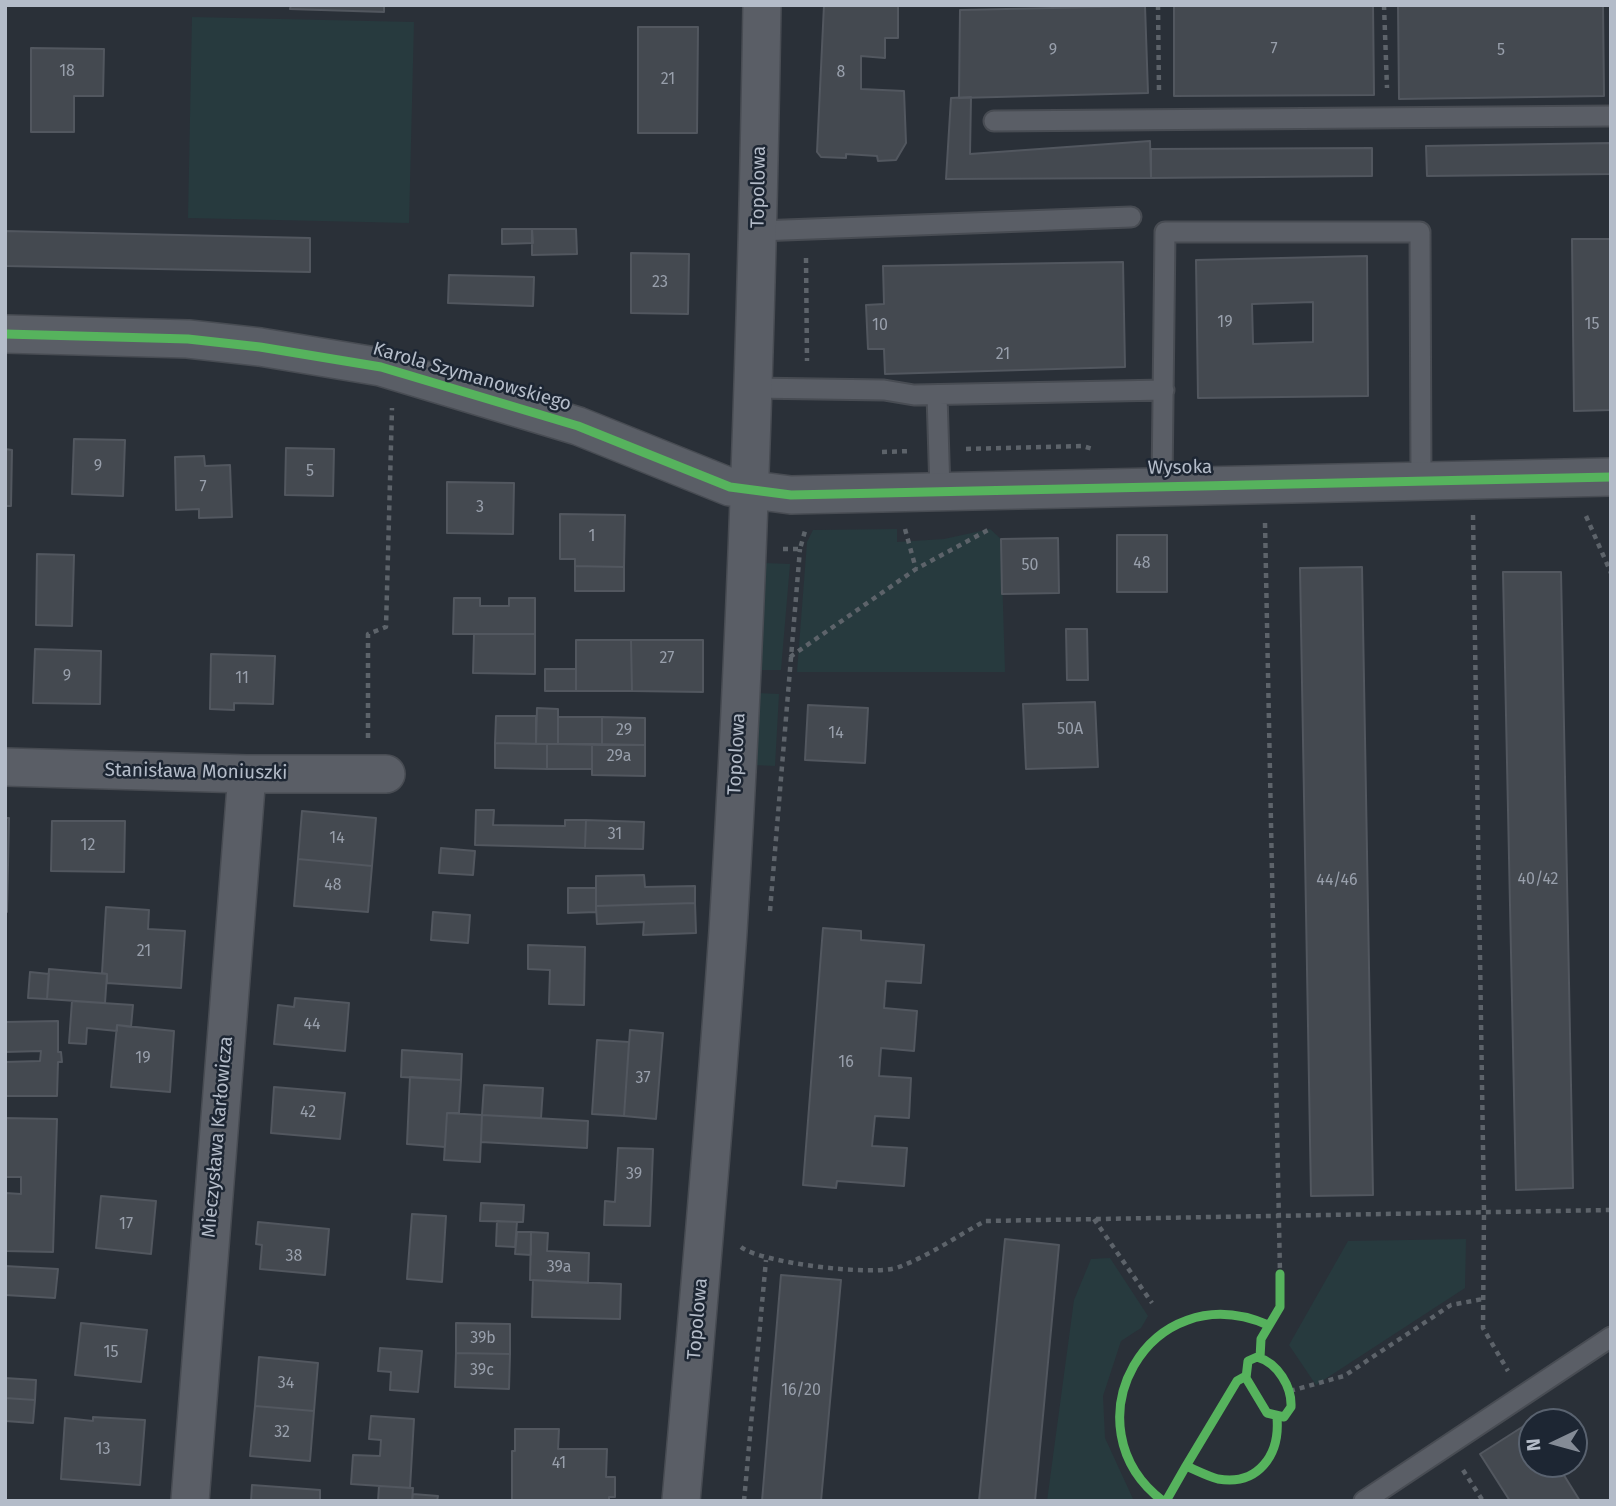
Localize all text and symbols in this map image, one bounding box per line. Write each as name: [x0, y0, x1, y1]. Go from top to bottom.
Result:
house number: 7: [1270, 40, 1278, 60]
house number: 9: [1049, 41, 1057, 61]
house number: 5: [1497, 41, 1505, 61]
house number: 18: [59, 62, 75, 82]
house number: 8: [837, 63, 845, 83]
house number: 21: [661, 70, 675, 90]
street label: Topolowa: [747, 146, 771, 228]
house number: 23: [652, 273, 668, 293]
house number: 19: [1217, 313, 1233, 333]
house number: 15: [1585, 315, 1599, 335]
house number: 10: [872, 316, 888, 336]
street label: Karola Szymanowskiego: [370, 338, 574, 416]
house number: 21: [996, 345, 1010, 365]
street label: Wysoka: [1147, 456, 1213, 480]
house number: 9: [94, 457, 102, 477]
house number: 5: [306, 462, 314, 482]
house number: 7: [199, 478, 207, 498]
house number: 3: [476, 498, 484, 518]
house number: 1: [589, 527, 595, 547]
house number: 48: [1133, 554, 1151, 574]
house number: 50: [1022, 556, 1038, 576]
house number: 27: [660, 649, 674, 669]
house number: 9: [63, 667, 71, 687]
house number: 11: [235, 669, 249, 689]
street label: Topolowa: [723, 712, 751, 796]
house number: 50A: [1057, 720, 1083, 740]
house number: 29: [616, 721, 632, 741]
house number: 14: [828, 724, 844, 744]
house number: 29a: [607, 747, 631, 767]
street label: Stanisława Moniuszki: [104, 759, 288, 785]
house number: 31: [608, 825, 622, 845]
house number: 14: [329, 829, 345, 849]
house number: 12: [81, 836, 95, 856]
house number: 40/42: [1517, 870, 1559, 890]
house number: 44/46: [1316, 871, 1358, 891]
house number: 48: [324, 876, 342, 896]
house number: 21: [137, 942, 151, 962]
house number: 44: [303, 1015, 321, 1035]
street label: Mieczysława Karłowicza: [198, 1035, 238, 1239]
house number: 19: [135, 1049, 151, 1069]
house number: 16: [838, 1053, 854, 1073]
house number: 37: [635, 1069, 651, 1089]
house number: 42: [300, 1103, 316, 1123]
house number: 39: [626, 1165, 642, 1185]
house number: 17: [119, 1215, 133, 1235]
house number: 38: [286, 1247, 302, 1267]
house number: 39a: [547, 1258, 571, 1278]
street label: Topolowa: [683, 1277, 713, 1361]
house number: 39b: [470, 1329, 496, 1349]
house number: 15: [104, 1343, 118, 1363]
house number: 39c: [470, 1361, 494, 1381]
house number: 34: [278, 1374, 294, 1394]
house number: 16/20: [781, 1381, 821, 1401]
north arrow: [1518, 1408, 1588, 1478]
house number: 32: [274, 1423, 290, 1443]
text: N: [1522, 1437, 1546, 1452]
house number: 13: [96, 1440, 110, 1460]
house number: 41: [552, 1454, 566, 1474]

